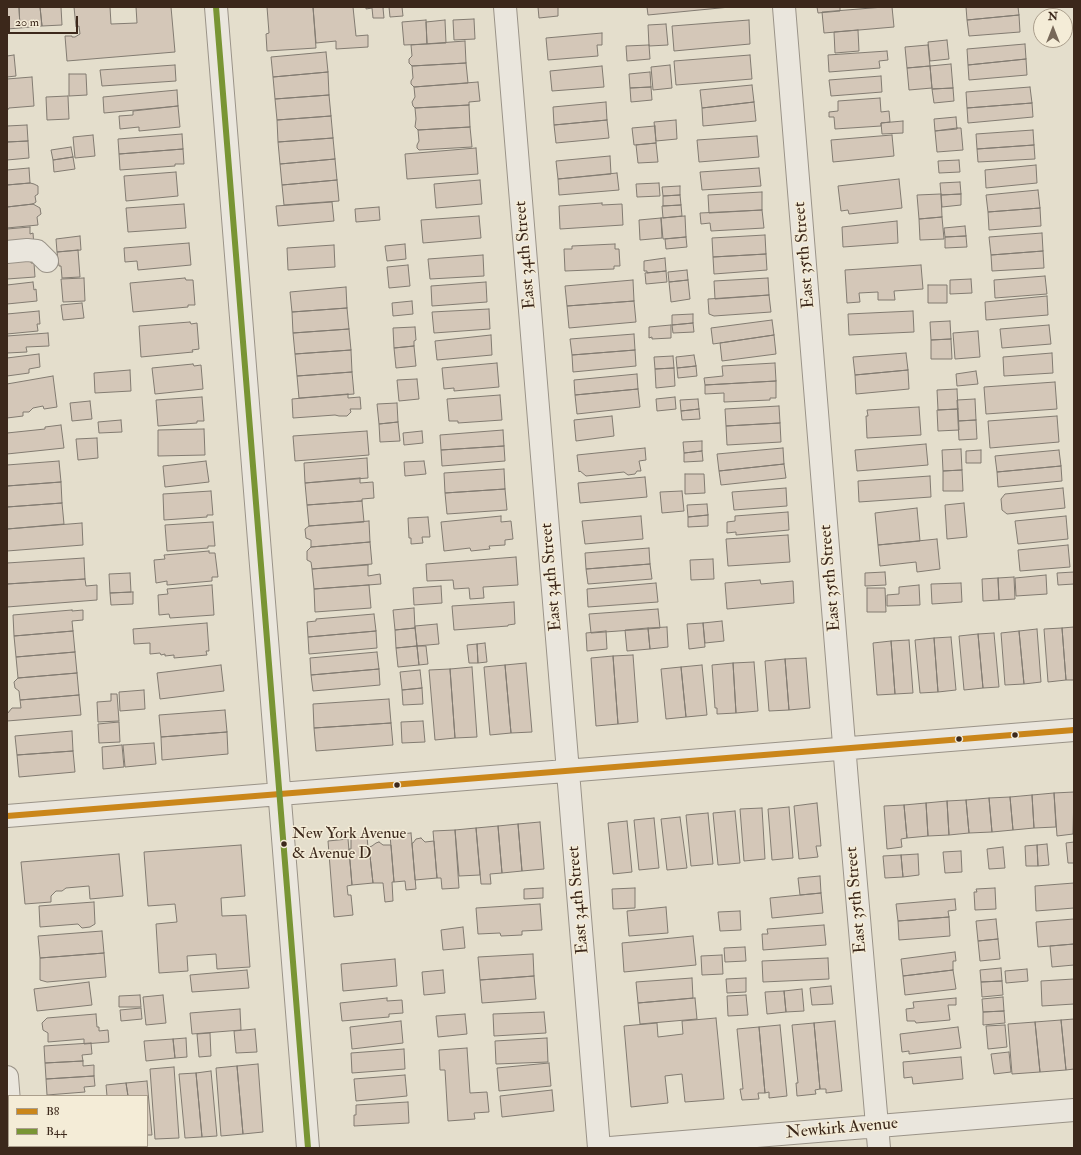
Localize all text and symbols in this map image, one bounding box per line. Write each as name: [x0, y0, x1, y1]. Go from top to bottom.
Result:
scale bar: [10, 8, 80, 34]
north arrow: [1033, 8, 1073, 48]
text: N: [1048, 10, 1058, 23]
text: 20 m: [15, 15, 39, 30]
street label: East 34th Street: [511, 200, 541, 310]
street label: East 35th Street: [790, 201, 820, 309]
street label: East 34th Street: [537, 522, 567, 632]
street label: East 35th Street: [816, 524, 846, 632]
unlabelled marker: [1010, 730, 1020, 740]
unlabelled marker: [954, 734, 964, 744]
unlabelled marker: [392, 780, 402, 790]
place label: New York Avenue & Avenue D: [292, 825, 406, 863]
marker: New York Avenue & Avenue D: [279, 839, 289, 849]
street label: East 34th Street: [564, 845, 594, 955]
street label: East 35th Street: [842, 846, 872, 954]
legend: [8, 1095, 148, 1147]
text: B8: [46, 1104, 60, 1119]
street label: Newkirk Avenue: [785, 1114, 899, 1144]
text: B44: [46, 1124, 67, 1139]

